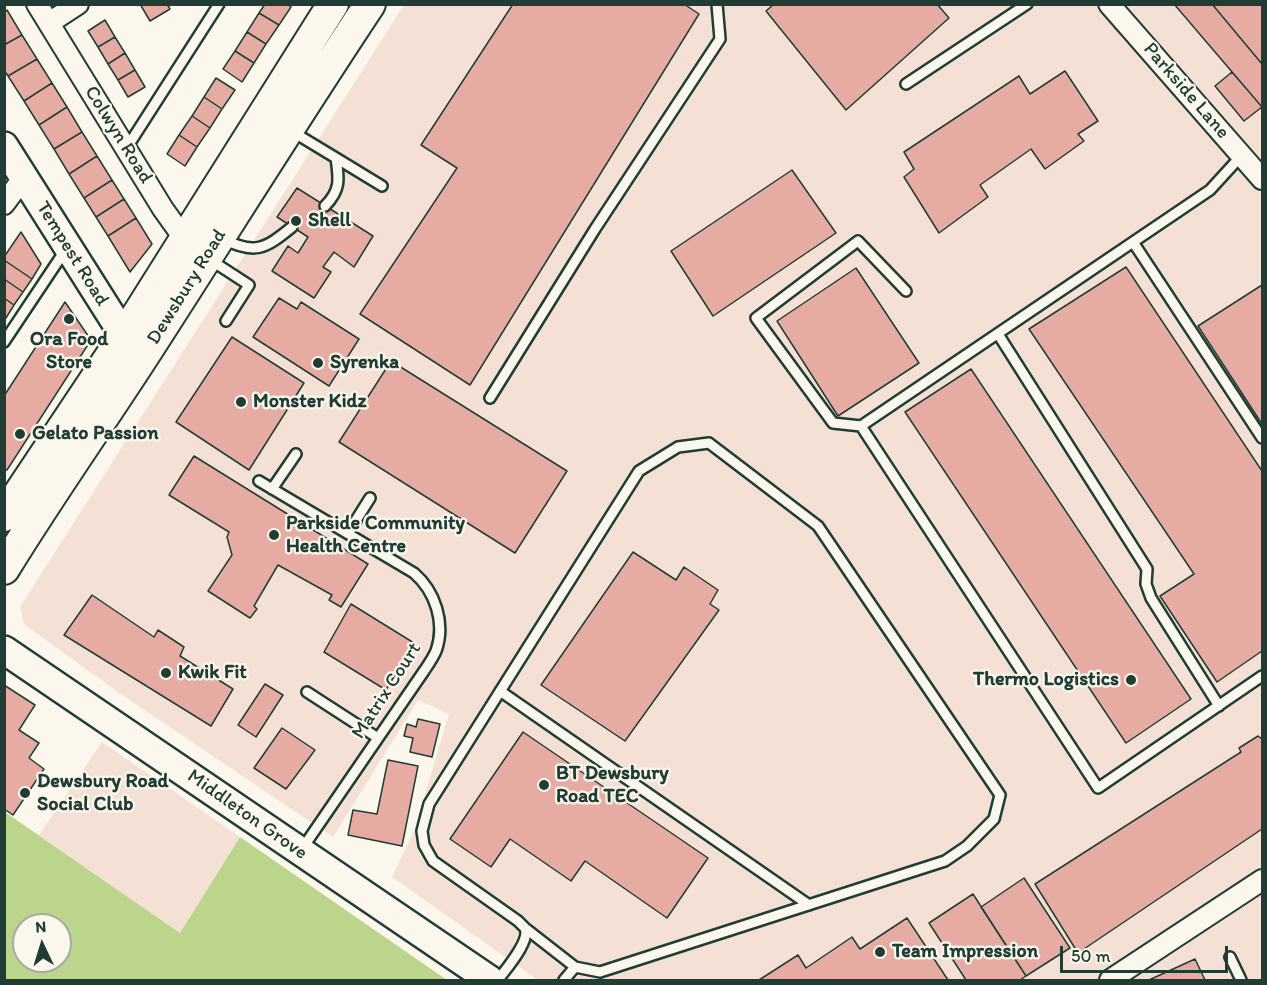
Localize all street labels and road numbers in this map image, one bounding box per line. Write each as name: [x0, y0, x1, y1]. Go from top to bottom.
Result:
street label: Parkside Lane: [1138, 38, 1234, 144]
street label: Colwyn Road: [78, 82, 158, 188]
street label: Tempest Road: [30, 197, 114, 311]
street label: Dewsbury Road: [142, 225, 232, 349]
street label: Matrix Court: [347, 638, 427, 744]
street label: Middleton Grove: [182, 765, 312, 865]

